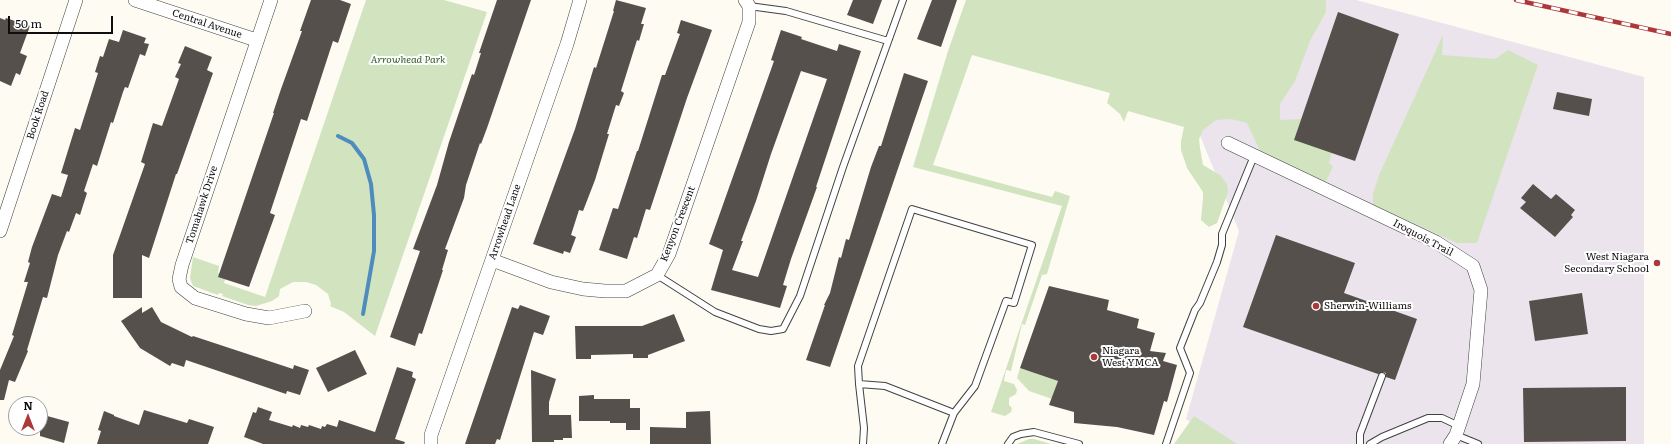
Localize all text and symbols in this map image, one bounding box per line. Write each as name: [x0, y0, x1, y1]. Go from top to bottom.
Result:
street label: Central Avenue: [171, 7, 243, 41]
scale bar: [10, 8, 115, 34]
text: 50 m: [15, 14, 42, 32]
park label: Arrowhead Park: [371, 54, 445, 66]
street label: Book Road: [24, 89, 52, 141]
street label: Tomahawk Drive: [184, 164, 220, 246]
street label: Arrowhead Lane: [486, 183, 524, 261]
street label: Kenyon Crescent: [658, 185, 698, 263]
street label: Iroquois Trail: [1391, 217, 1455, 259]
place label: West Niagara Secondary School: [1564, 251, 1649, 274]
marker: West Niagara Secondary School: [1652, 258, 1662, 268]
place label: Sherwin-Williams: [1324, 300, 1412, 312]
marker: Sherwin-Williams: [1311, 301, 1321, 311]
place label: Niagara West YMCA: [1102, 345, 1159, 368]
marker: Niagara West YMCA: [1089, 352, 1099, 362]
north arrow: [8, 396, 48, 436]
text: N: [23, 397, 33, 413]

